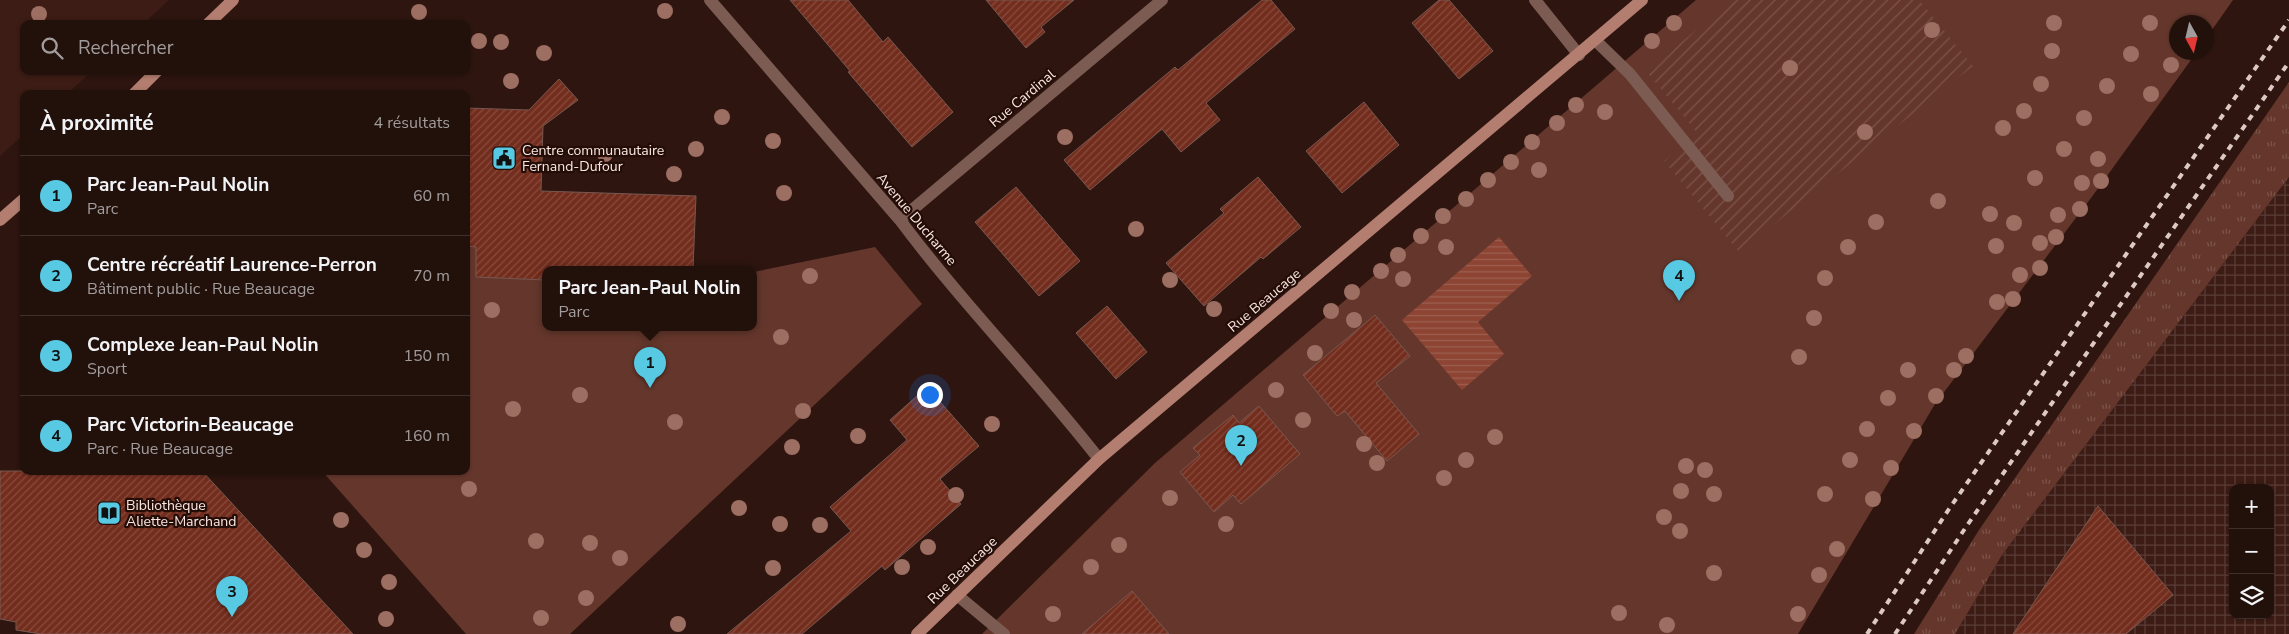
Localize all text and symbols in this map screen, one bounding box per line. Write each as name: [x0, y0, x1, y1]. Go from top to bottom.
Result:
north arrow: [2169, 15, 2214, 60]
search box: [20, 20, 470, 75]
icon: search: [38, 34, 66, 62]
text: Rechercher: [78, 35, 173, 61]
street label: Rue Cardinal: [985, 65, 1060, 132]
text: À proximité: [40, 109, 154, 137]
text: 4 résultats: [374, 112, 450, 134]
place label: Centre communautaire Fernand-Dufour: [522, 141, 664, 176]
public building icon: Centre communautaire Fernand-Dufour: [491, 145, 517, 171]
street label: Avenue Ducharme: [872, 169, 961, 270]
text: Parc Jean-Paul Nolin: [87, 172, 269, 198]
text: 1: [51, 185, 61, 207]
text: 60 m: [413, 185, 450, 207]
text: Parc: [87, 198, 118, 220]
text: Centre récréatif Laurence-Perron: [87, 252, 377, 278]
pin: 4: [1663, 260, 1695, 301]
street label: Rue Beaucage: [1224, 264, 1305, 337]
text: 2: [51, 265, 61, 287]
text: 70 m: [413, 265, 450, 287]
popup: [542, 266, 757, 331]
text: Parc Jean-Paul Nolin: [558, 275, 741, 301]
text: Bâtiment public · Rue Beaucage: [87, 278, 315, 300]
text: Parc: [558, 301, 590, 323]
text: Complexe Jean-Paul Nolin: [87, 332, 319, 358]
text: 3: [51, 345, 61, 367]
text: 150 m: [403, 345, 450, 367]
pin: 1: [634, 347, 666, 388]
text: Sport: [87, 358, 127, 380]
your location: [917, 382, 943, 408]
text: Parc Victorin-Beaucage: [87, 412, 294, 438]
text: 4: [51, 425, 61, 447]
text: 160 m: [403, 425, 450, 447]
pin: 2: [1225, 425, 1257, 466]
text: Parc · Rue Beaucage: [87, 438, 233, 460]
map controls: [2229, 484, 2274, 619]
button: +: [2229, 484, 2274, 529]
place label: Bibliothèque Aliette-Marchand: [126, 496, 236, 531]
library icon: Bibliothèque Aliette-Marchand: [96, 500, 122, 526]
button: −: [2229, 529, 2274, 574]
street label: Rue Beaucage: [923, 532, 1001, 608]
button: layers: [2229, 574, 2274, 619]
pin: 3: [216, 576, 248, 617]

